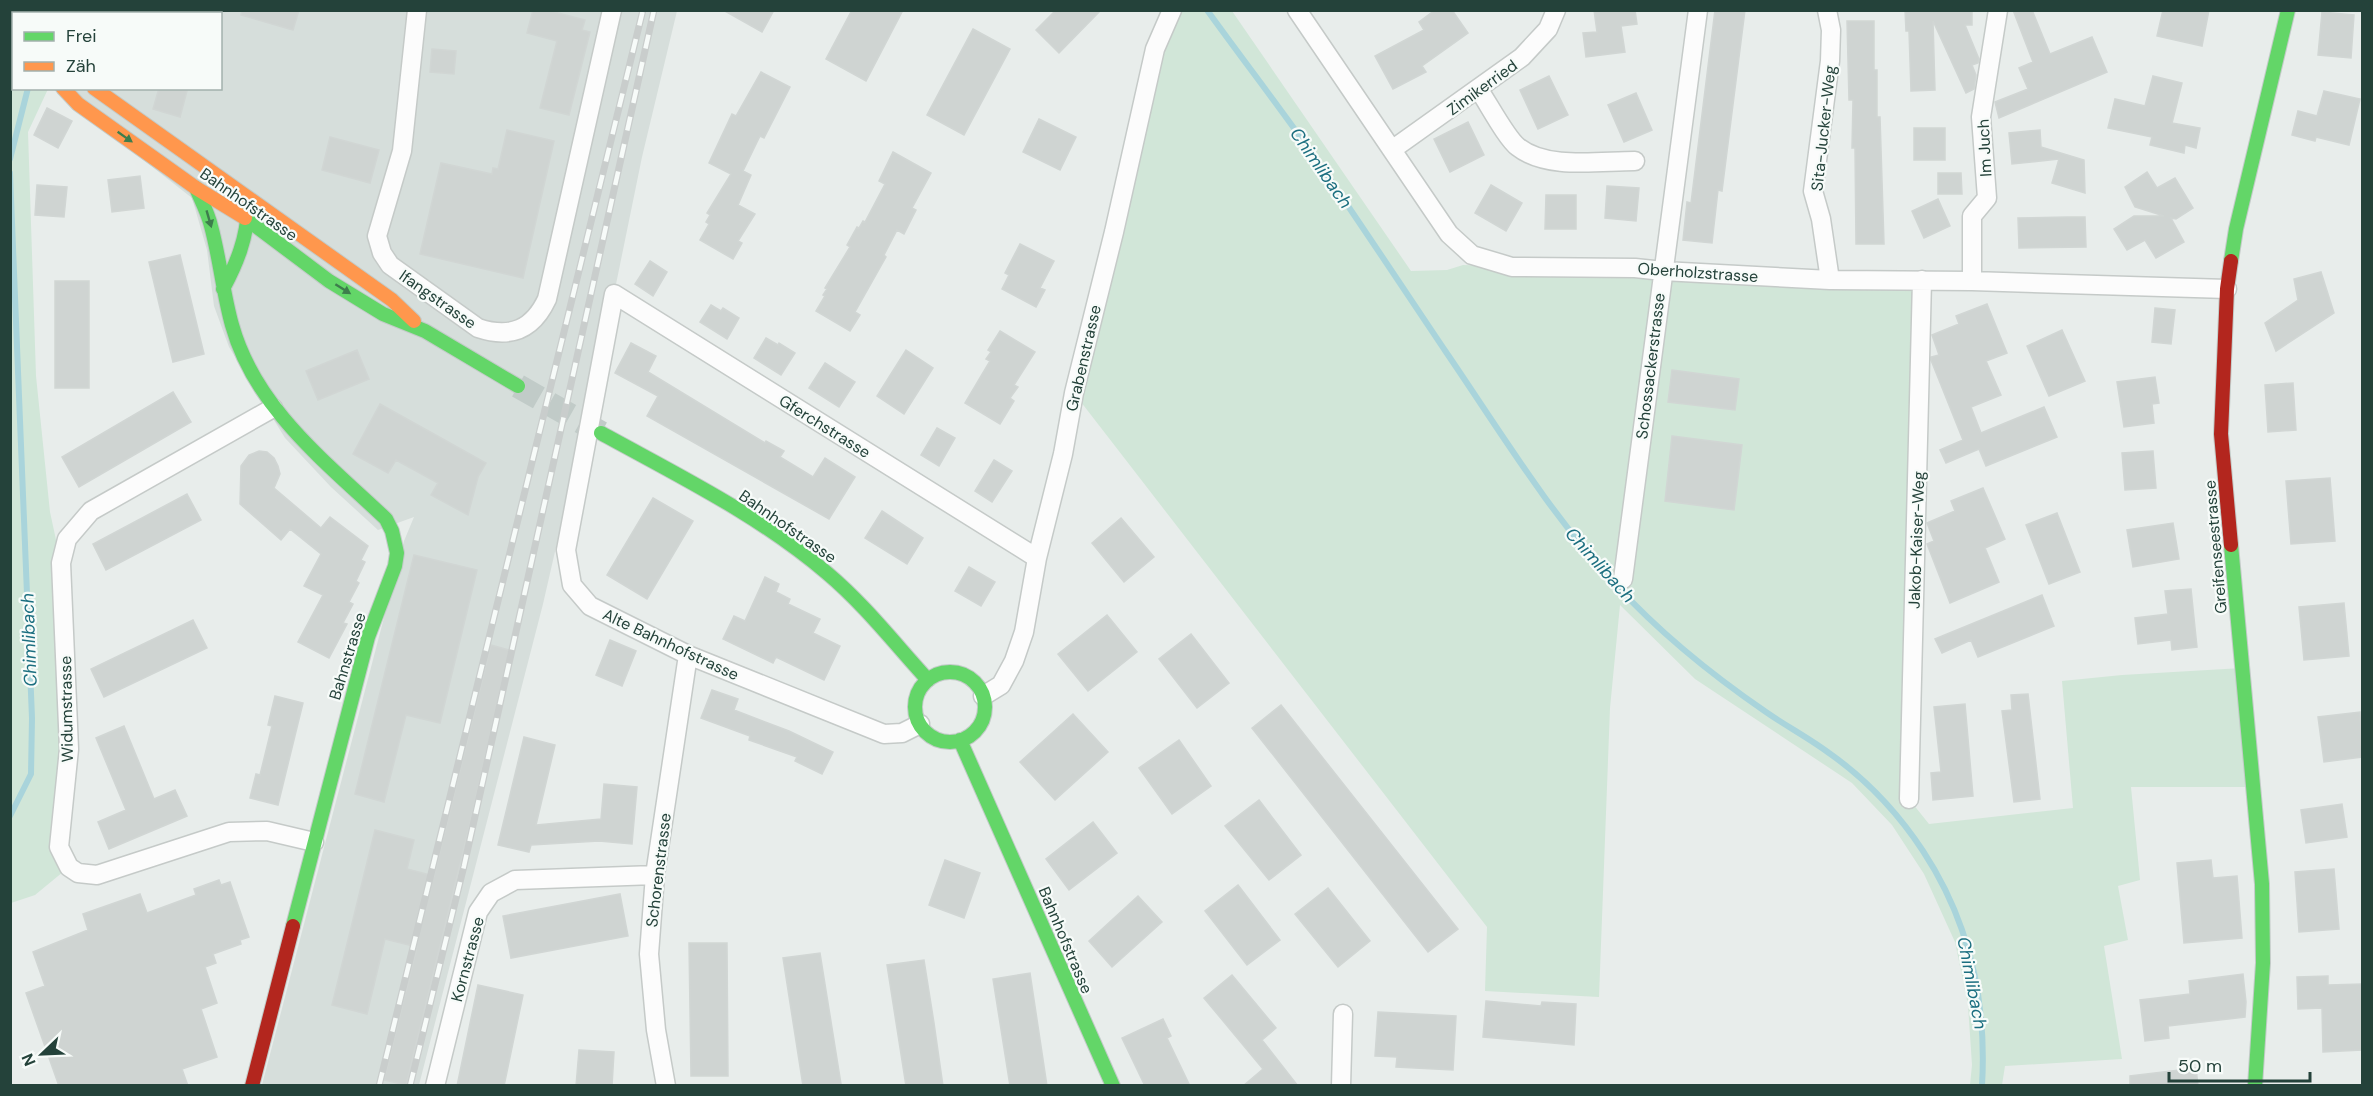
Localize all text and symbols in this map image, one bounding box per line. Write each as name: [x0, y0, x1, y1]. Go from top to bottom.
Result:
legend: [12, 12, 222, 90]
text: Frei: [66, 24, 97, 48]
text: Zäh: [66, 54, 96, 78]
street label: Zimikerried: [1443, 55, 1522, 120]
street label: Sita-Jucker-Weg: [1806, 64, 1841, 192]
street label: Im Juch: [1973, 119, 1996, 177]
water label: Chimlibach: [1284, 123, 1358, 213]
one-way arrow: [117, 131, 133, 143]
street label: Bahnhofstrasse: [196, 163, 302, 246]
one-way arrow: [204, 210, 214, 228]
street label: Oberholzstrasse: [1637, 258, 1759, 287]
street label: Ifangstrasse: [395, 265, 480, 334]
one-way arrow: [334, 284, 351, 295]
street label: Schossackerstrasse: [1631, 292, 1670, 440]
street label: Grabenstrasse: [1061, 303, 1106, 413]
street label: Gferchstrasse: [775, 390, 874, 463]
street label: Jakob-Kaiser-Weg: [1904, 471, 1929, 609]
street label: Greifenseestrasse: [2199, 479, 2232, 615]
street label: Bahnhofstrasse: [735, 485, 841, 568]
water label: Chimlibach: [1560, 522, 1640, 608]
water label: Chimlibach: [15, 593, 43, 687]
street label: Alte Bahnhofstrasse: [599, 604, 742, 685]
street label: Bahnstrasse: [324, 610, 371, 702]
street label: Widumstrasse: [55, 656, 78, 762]
street label: Schorenstrasse: [641, 812, 676, 928]
street label: Bahnhofstrasse: [1034, 883, 1098, 997]
street label: Kornstrasse: [446, 914, 489, 1004]
water label: Chimlibach: [1951, 935, 1993, 1031]
north arrow: [12, 1024, 72, 1084]
scale bar: [2169, 1045, 2310, 1083]
text: N: [17, 1050, 41, 1069]
text: 50 m: [2178, 1054, 2222, 1078]

